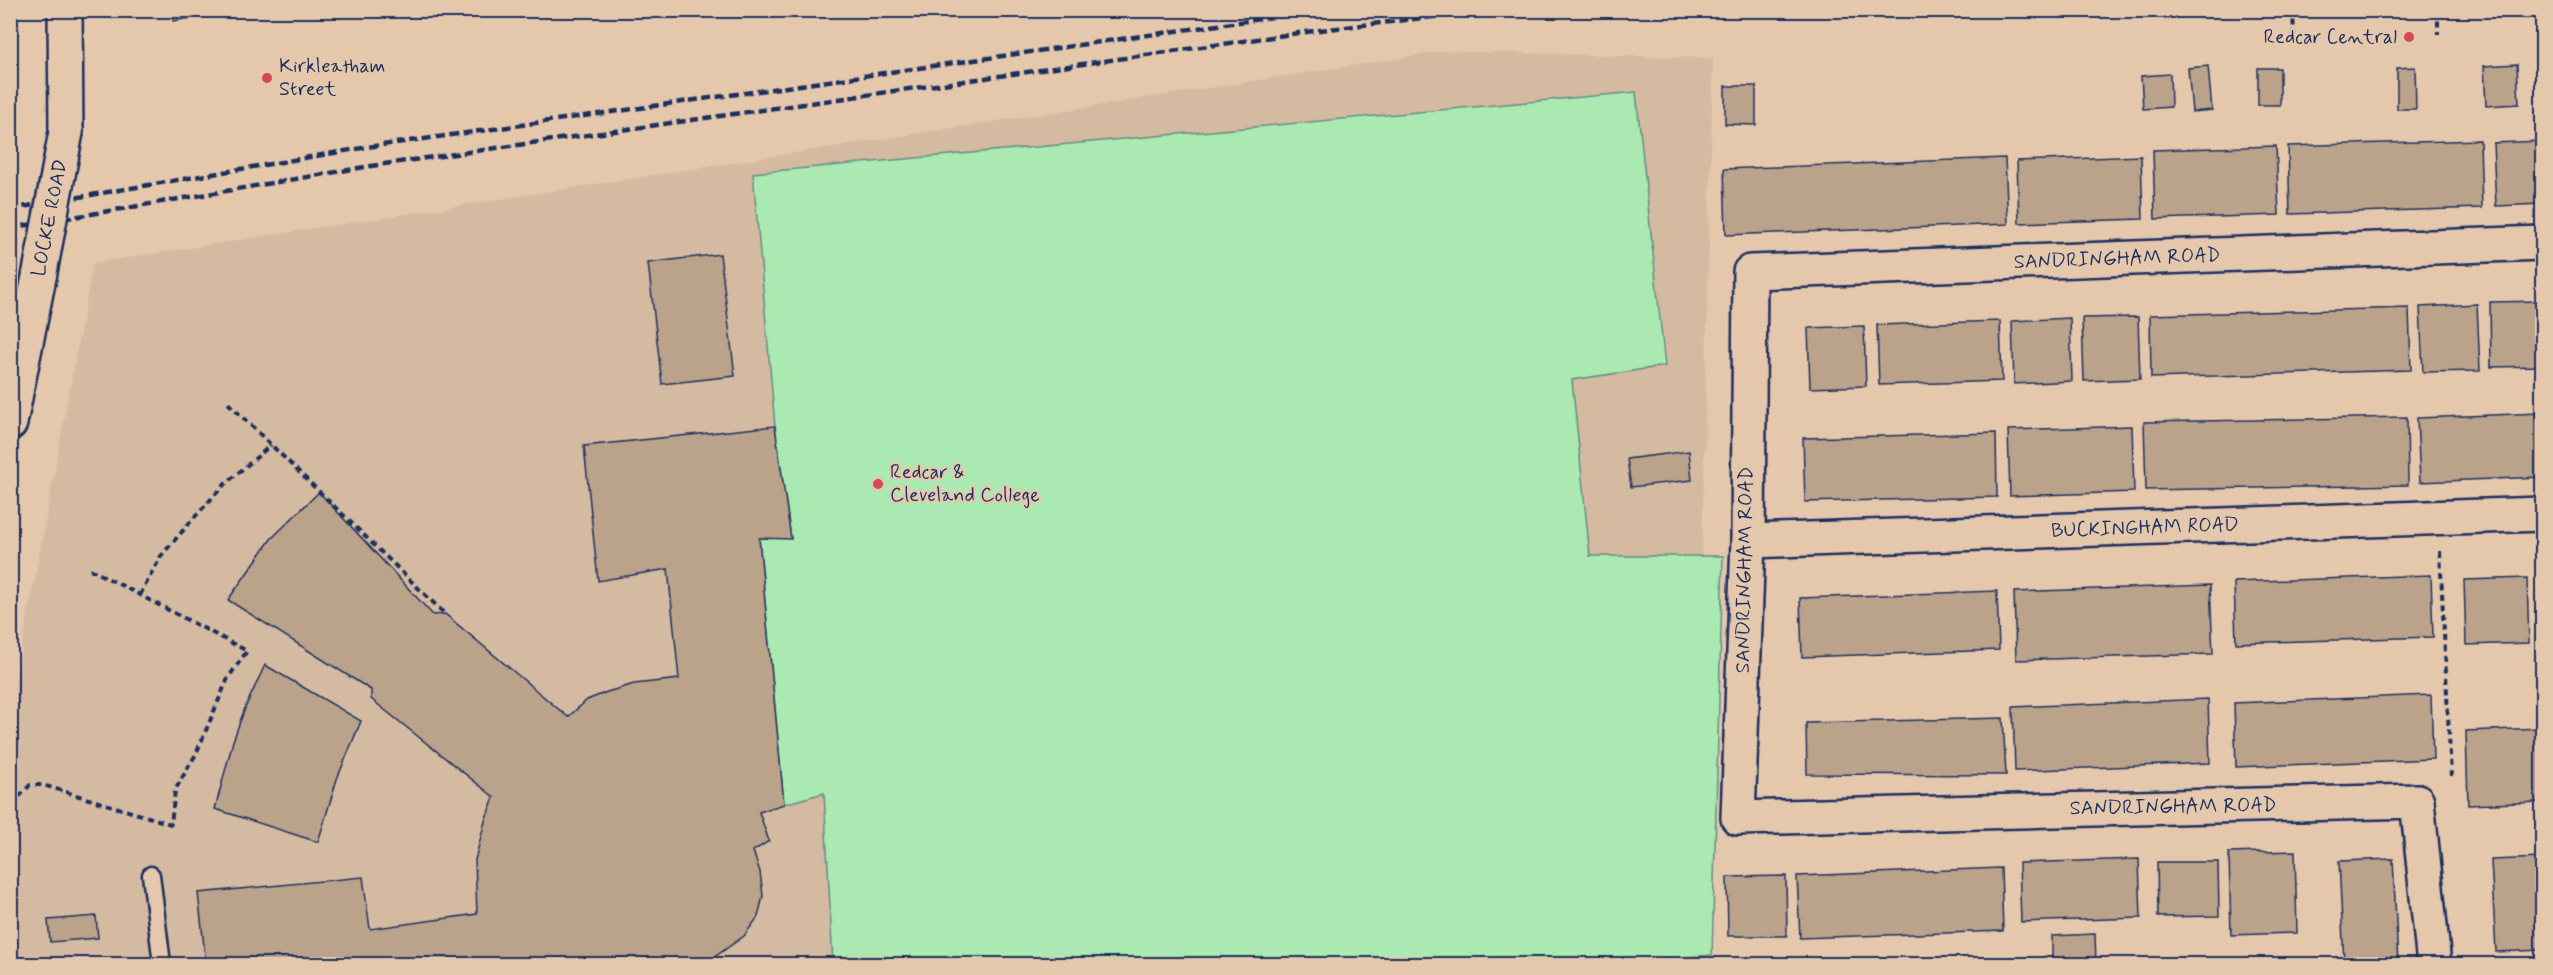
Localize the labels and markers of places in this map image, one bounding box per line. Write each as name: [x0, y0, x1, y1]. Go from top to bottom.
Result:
place label: Redcar Central: [2263, 24, 2397, 51]
marker: Redcar Central: [2402, 30, 2416, 44]
place label: Kirkleatham Street: [279, 53, 385, 103]
marker: Kirkleatham Street: [260, 71, 274, 85]
place label: Redcar & Cleveland College: [890, 459, 1040, 509]
marker: Redcar & Cleveland College: [871, 477, 885, 491]

